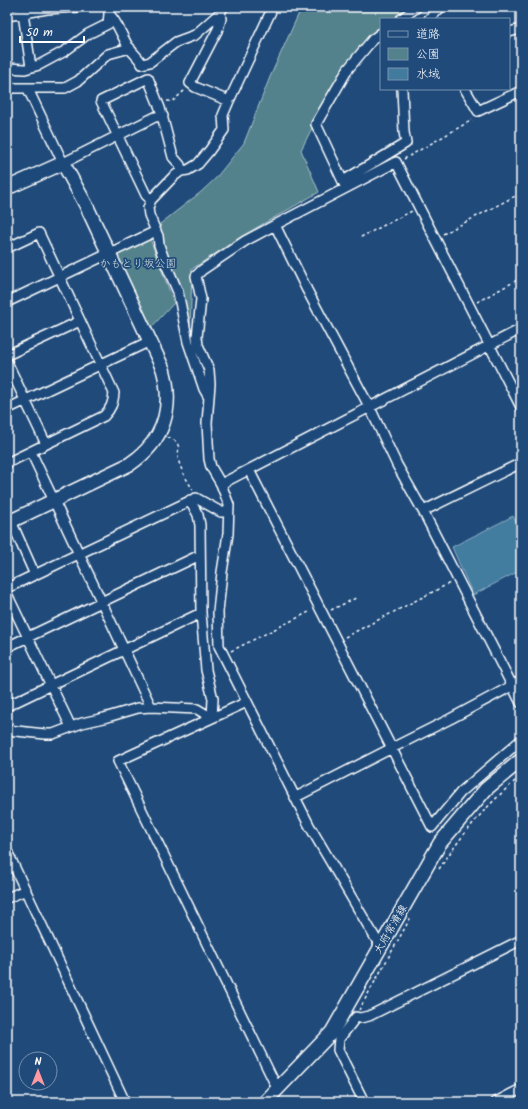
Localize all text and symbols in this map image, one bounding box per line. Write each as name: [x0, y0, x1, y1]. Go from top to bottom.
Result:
scale bar: [20, 18, 84, 44]
legend: [380, 18, 510, 90]
text: 50 m: [26, 23, 53, 42]
text: 道路: [416, 25, 440, 44]
text: 公園: [416, 45, 440, 64]
text: 水域: [416, 65, 440, 84]
park label: かもとり坂公園: [100, 255, 177, 273]
street label: 大府常滑線: [369, 901, 412, 958]
north arrow: [18, 1051, 58, 1091]
text: N: [35, 1053, 42, 1071]

